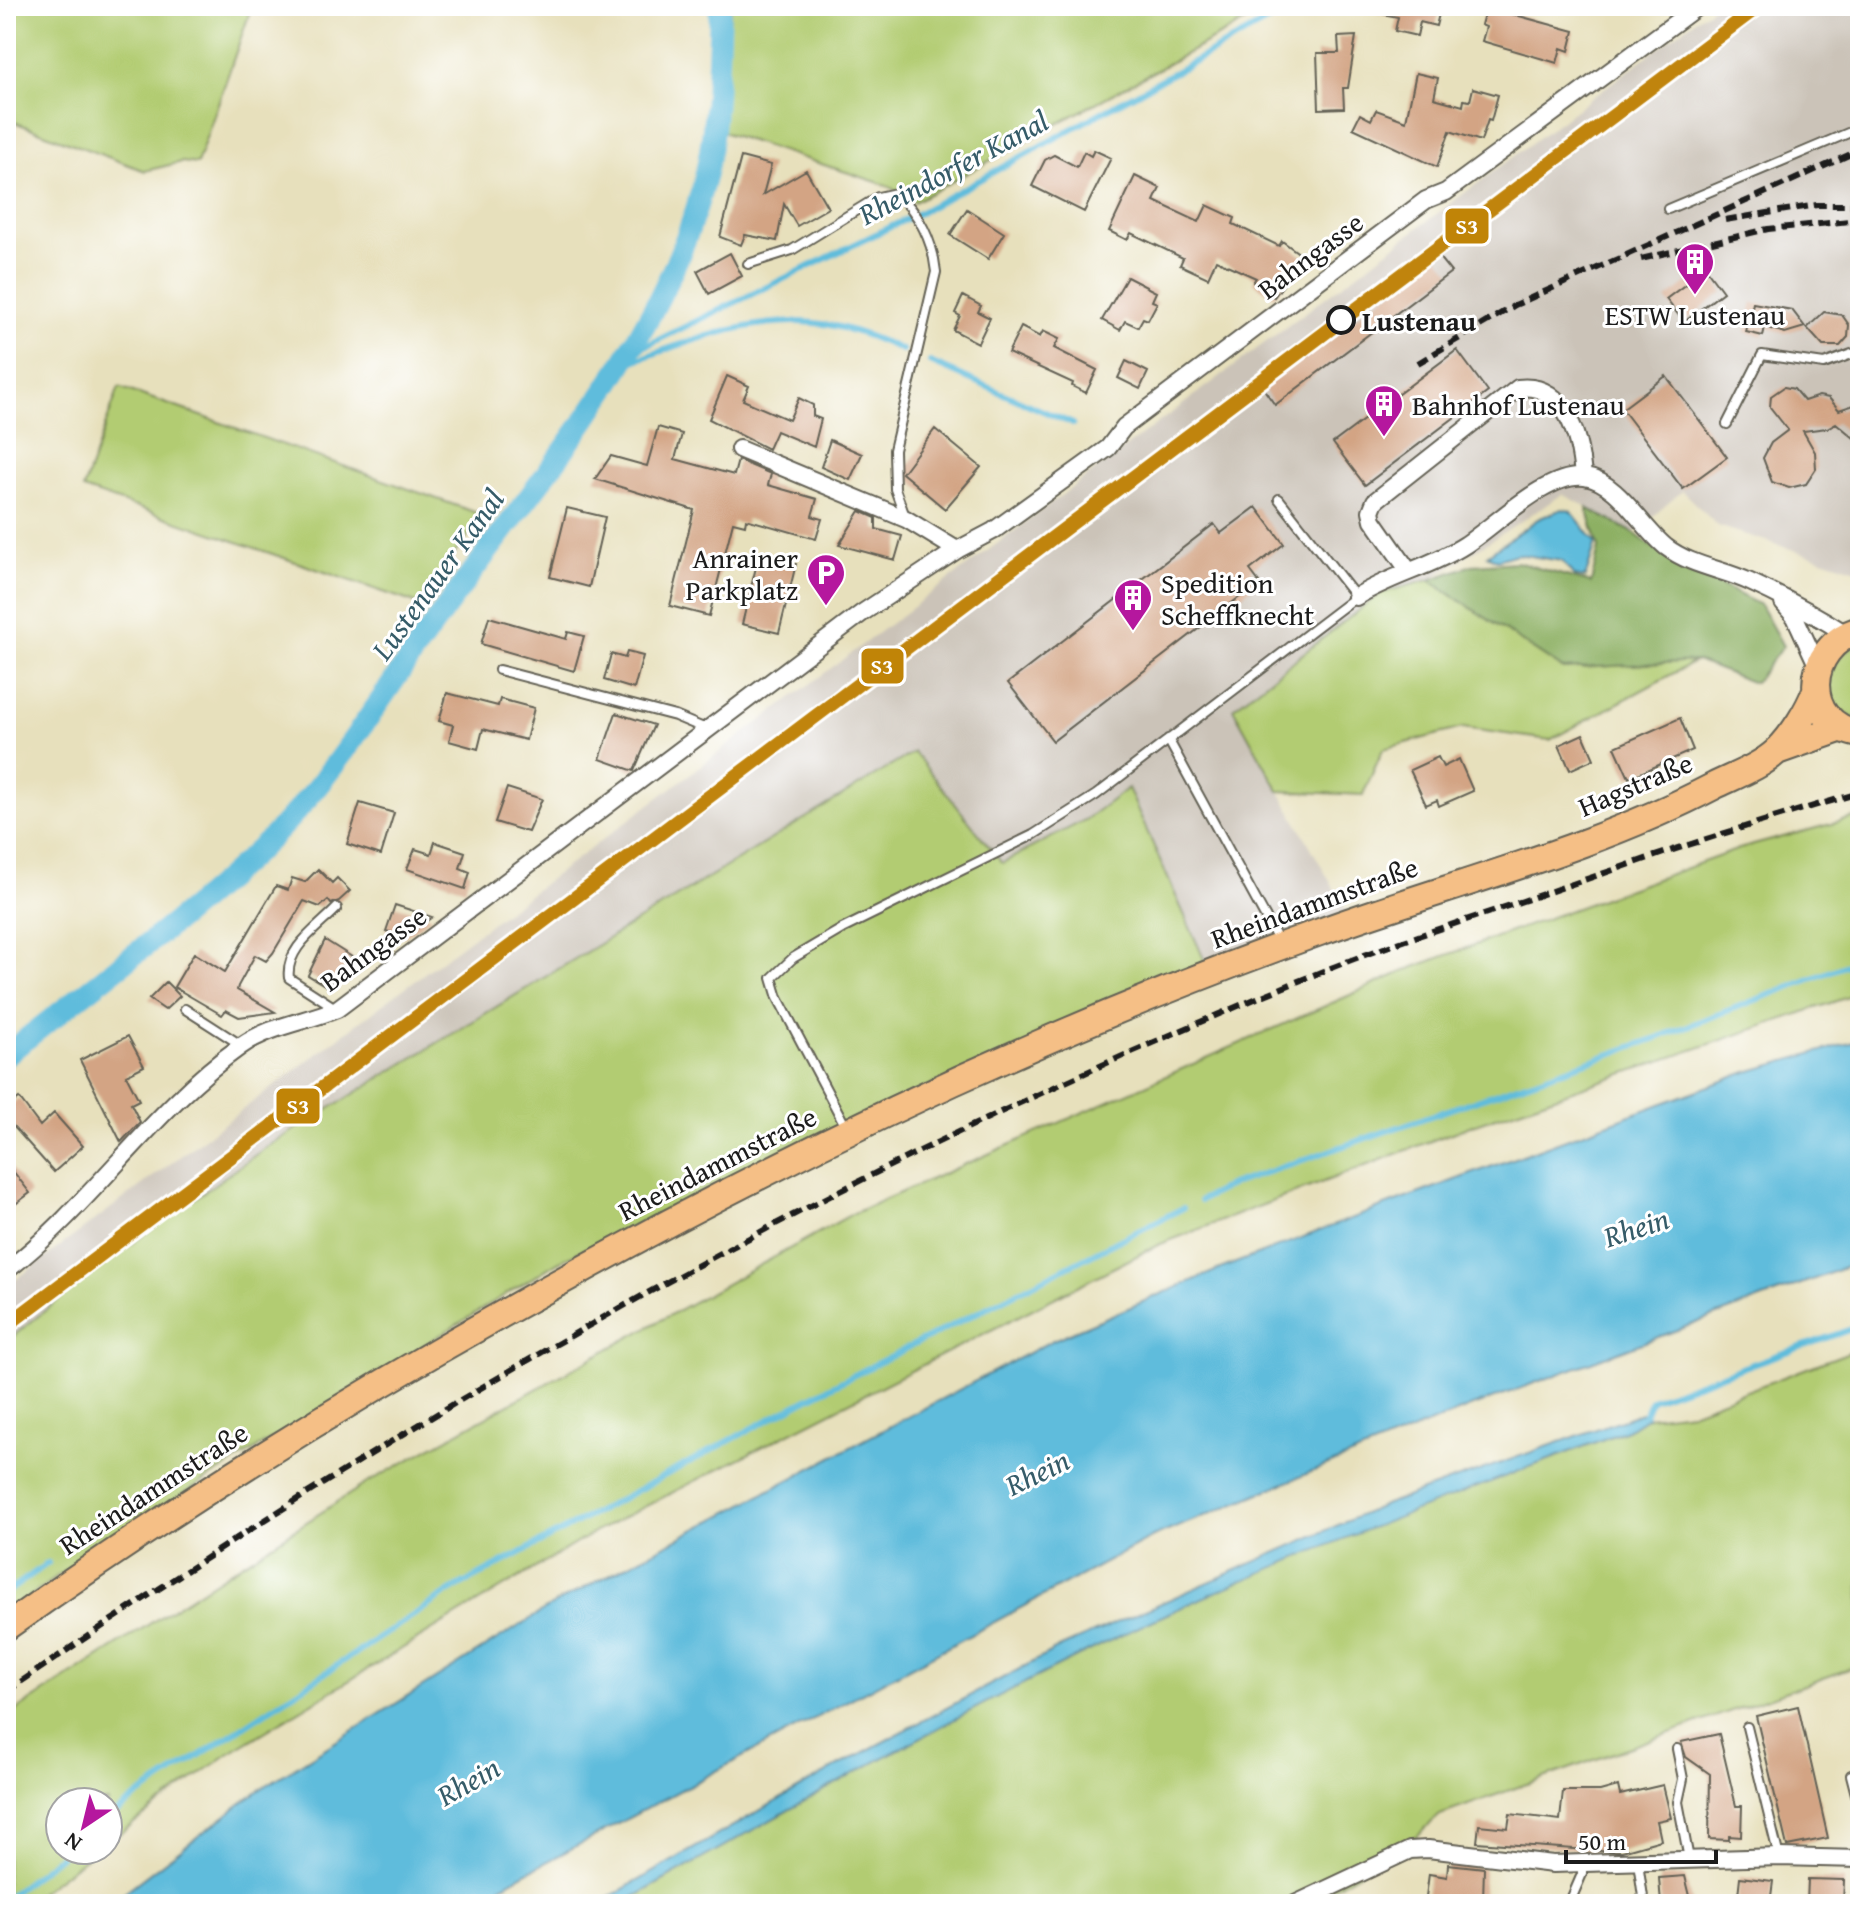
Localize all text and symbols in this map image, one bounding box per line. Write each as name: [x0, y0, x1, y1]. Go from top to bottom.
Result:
water label: Rheindorfer Kanal: [849, 98, 1056, 236]
street label: Bahngasse: [1249, 202, 1371, 308]
line badge: S3: [1444, 207, 1490, 245]
text: S3: [1456, 210, 1478, 242]
building icon: ESTW Lustenau: [1674, 241, 1716, 296]
place label: ESTW Lustenau: [1605, 294, 1785, 335]
place label: Lustenau: [1362, 300, 1476, 341]
marker: Lustenau: [1327, 306, 1355, 334]
building icon: Bahnhof Lustenau: [1363, 383, 1405, 438]
place label: Bahnhof Lustenau: [1412, 384, 1625, 425]
water label: Lustenauer Kanal: [359, 479, 514, 669]
place label: Anrainer Parkplatz: [686, 537, 798, 610]
parking icon: Anrainer Parkplatz: [805, 552, 847, 607]
place label: Spedition Scheffknecht: [1161, 562, 1314, 635]
building icon: Spedition Scheffknecht: [1112, 577, 1154, 632]
line badge: S3: [860, 647, 905, 685]
text: S3: [871, 650, 893, 682]
street label: Hagstraße: [1571, 742, 1699, 826]
street label: Rheindammstraße: [1205, 846, 1423, 958]
street label: Bahngasse: [311, 895, 435, 1001]
line badge: S3: [275, 1087, 321, 1125]
text: S3: [287, 1090, 309, 1122]
street label: Rheindammstraße: [611, 1095, 823, 1231]
water label: Rhein: [1597, 1196, 1674, 1258]
street label: Rheindammstraße: [51, 1412, 255, 1564]
water label: Rhein: [997, 1438, 1076, 1507]
water label: Rhein: [427, 1745, 508, 1817]
north arrow: [44, 1786, 124, 1866]
scale bar: [1566, 1814, 1716, 1864]
text: 50 m: [1578, 1824, 1626, 1859]
text: N: [57, 1825, 88, 1860]

